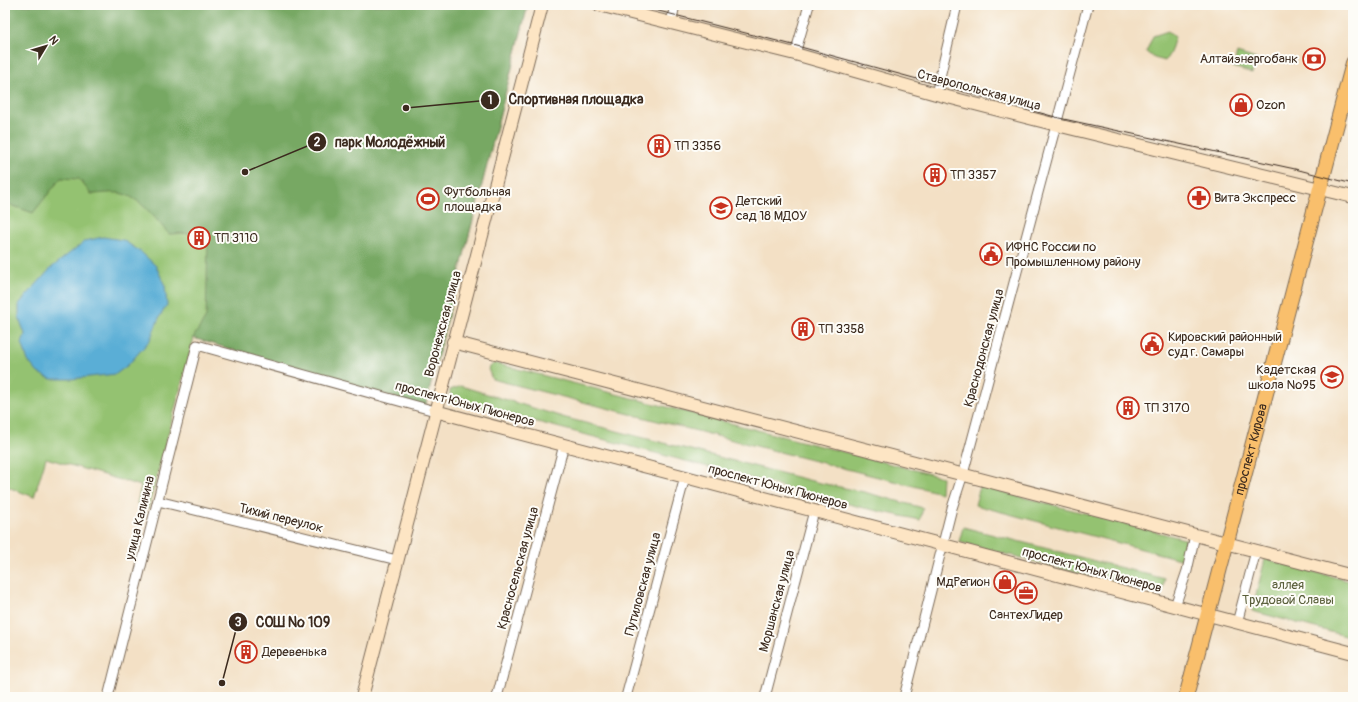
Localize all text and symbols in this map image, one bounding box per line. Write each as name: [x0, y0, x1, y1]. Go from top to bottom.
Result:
north arrow: [26, 26, 66, 66]
text: N: [46, 33, 61, 48]
bank icon: Алтайэнергобанк: [1301, 46, 1327, 72]
place label: Алтайэнергобанк: [1200, 51, 1298, 67]
street label: Ставропольская улица: [916, 66, 1042, 114]
callout: Спортивная площадка: [480, 87, 651, 113]
text: Спортивная площадка: [508, 91, 644, 108]
shop icon: Ozon: [1228, 92, 1254, 118]
text: 1: [488, 93, 492, 108]
place label: Ozon: [1256, 97, 1285, 113]
callout: парк Молодёжный: [307, 129, 454, 155]
building icon: ТП 3356: [646, 133, 672, 159]
text: парк Молодёжный: [335, 134, 446, 151]
text: 2: [314, 135, 321, 150]
place label: ТП 3356: [674, 138, 721, 154]
building icon: ТП 3357: [922, 162, 948, 188]
place label: ТП 3357: [950, 167, 996, 183]
place label: Футбольная площадка: [444, 184, 511, 215]
pharmacy icon: Вита Экспресс: [1186, 185, 1212, 211]
sports icon: Футбольная площадка: [415, 186, 441, 212]
place label: Вита Экспресс: [1214, 190, 1296, 206]
place label: Детский сад 18 МДОУ: [735, 193, 807, 224]
school or university icon: Детский сад 18 МДОУ: [708, 195, 734, 221]
building icon: ТП 3110: [186, 225, 212, 251]
place label: ТП 3110: [214, 230, 258, 246]
place label: ИФНС России по Промышленному району: [1006, 239, 1141, 270]
public building icon: ИФНС России по Промышленному району: [978, 241, 1004, 267]
street label: Воронежская улица: [421, 269, 465, 379]
street label: Краснодонская улица: [961, 287, 1007, 409]
building icon: ТП 3358: [790, 316, 816, 342]
place label: ТП 3358: [818, 321, 864, 337]
place label: Кировский районный суд г. Самары: [1168, 329, 1282, 360]
public building icon: Кировский районный суд г. Самары: [1139, 331, 1165, 357]
place label: Кадетская школа №95: [1248, 362, 1316, 393]
school or university icon: Кадетская школа №95: [1319, 364, 1345, 390]
street label: проспект Юных Пионеров: [394, 378, 536, 430]
building icon: ТП 3170: [1115, 395, 1141, 421]
place label: ТП 3170: [1144, 400, 1190, 416]
street label: проспект Кирова: [1231, 402, 1271, 497]
street label: проспект Юных Пионеров: [707, 461, 849, 513]
street label: улица Калинина: [122, 474, 158, 563]
street label: Тихий переулок: [237, 500, 325, 536]
street label: Красносельская улица: [494, 505, 542, 631]
street label: Путиловская улица: [621, 530, 665, 638]
street label: проспект Юных Пионеров: [1021, 544, 1163, 596]
street label: Моршанская улица: [756, 548, 798, 654]
shop icon: МдРегион: [992, 569, 1018, 595]
place label: МдРегион: [936, 574, 990, 590]
park label: аллея Трудовой Славы: [1242, 577, 1334, 608]
office icon: СантехЛидер: [1013, 580, 1039, 606]
place label: СантехЛидер: [989, 607, 1063, 623]
callout: СОШ № 109: [228, 609, 338, 635]
text: СОШ № 109: [256, 614, 330, 631]
text: 3: [235, 615, 242, 630]
building icon: Деревенька: [233, 639, 259, 665]
place label: Деревенька: [261, 644, 327, 660]

